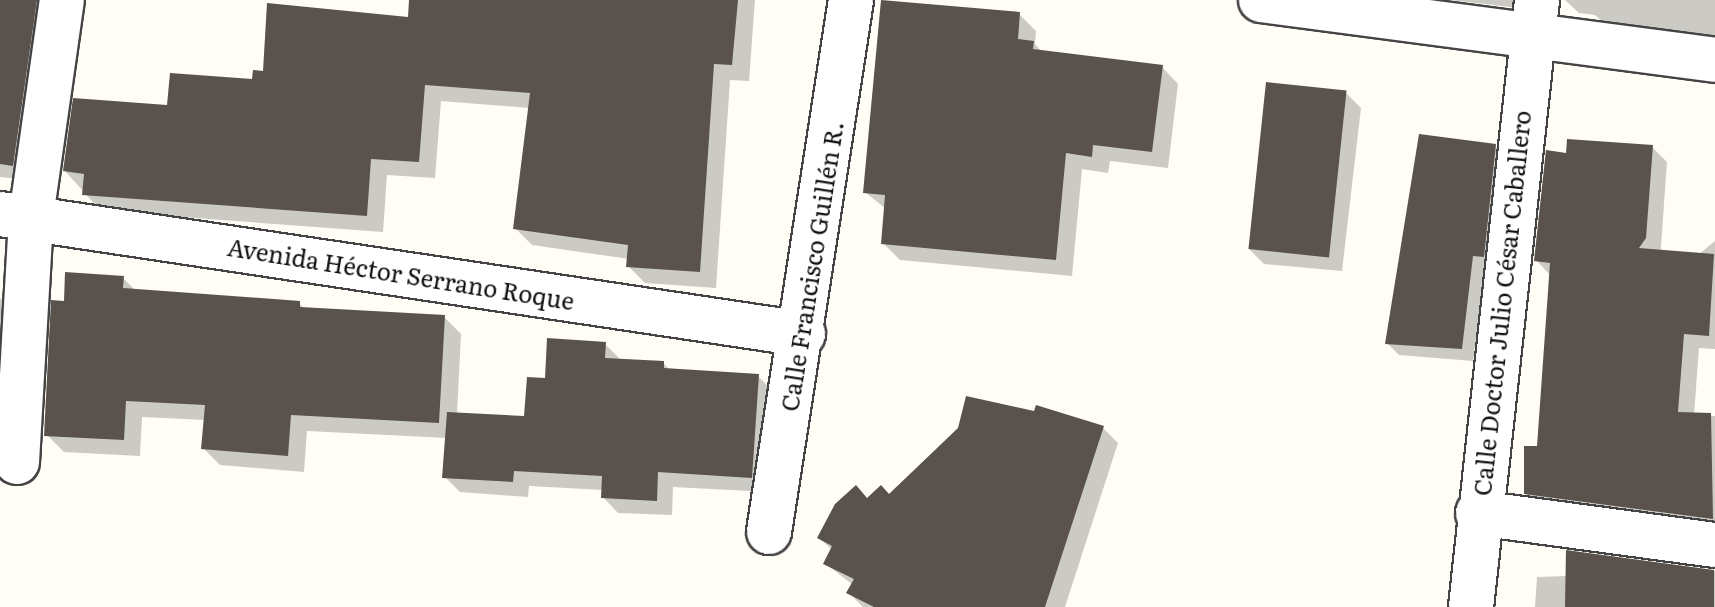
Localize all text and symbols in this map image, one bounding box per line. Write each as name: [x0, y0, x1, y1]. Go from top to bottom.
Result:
street label: Calle Doctor Julio César Caballero: [1466, 109, 1536, 497]
street label: Calle Francisco Guillén R.: [774, 119, 848, 413]
street label: Avenida Héctor Serrano Roque: [226, 231, 576, 315]

